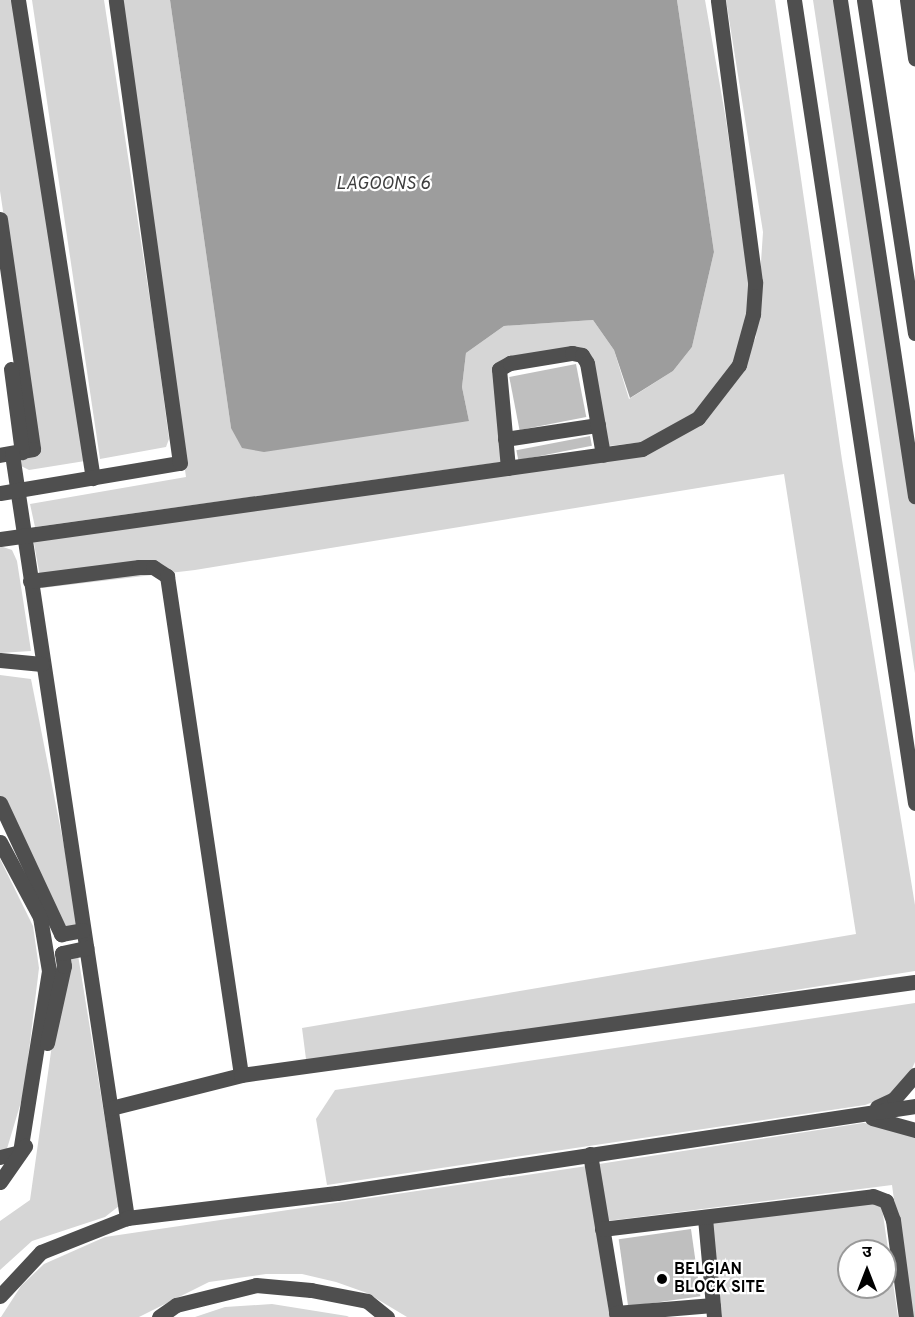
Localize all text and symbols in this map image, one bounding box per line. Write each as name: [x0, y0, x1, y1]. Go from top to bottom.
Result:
water label: LAGOONS 6: [336, 174, 430, 196]
north arrow: [837, 1239, 897, 1299]
text: उ: [862, 1243, 872, 1263]
place label: BELGIAN BLOCK SITE: [674, 1260, 765, 1298]
marker: BELGIAN BLOCK SITE: [655, 1272, 669, 1286]

